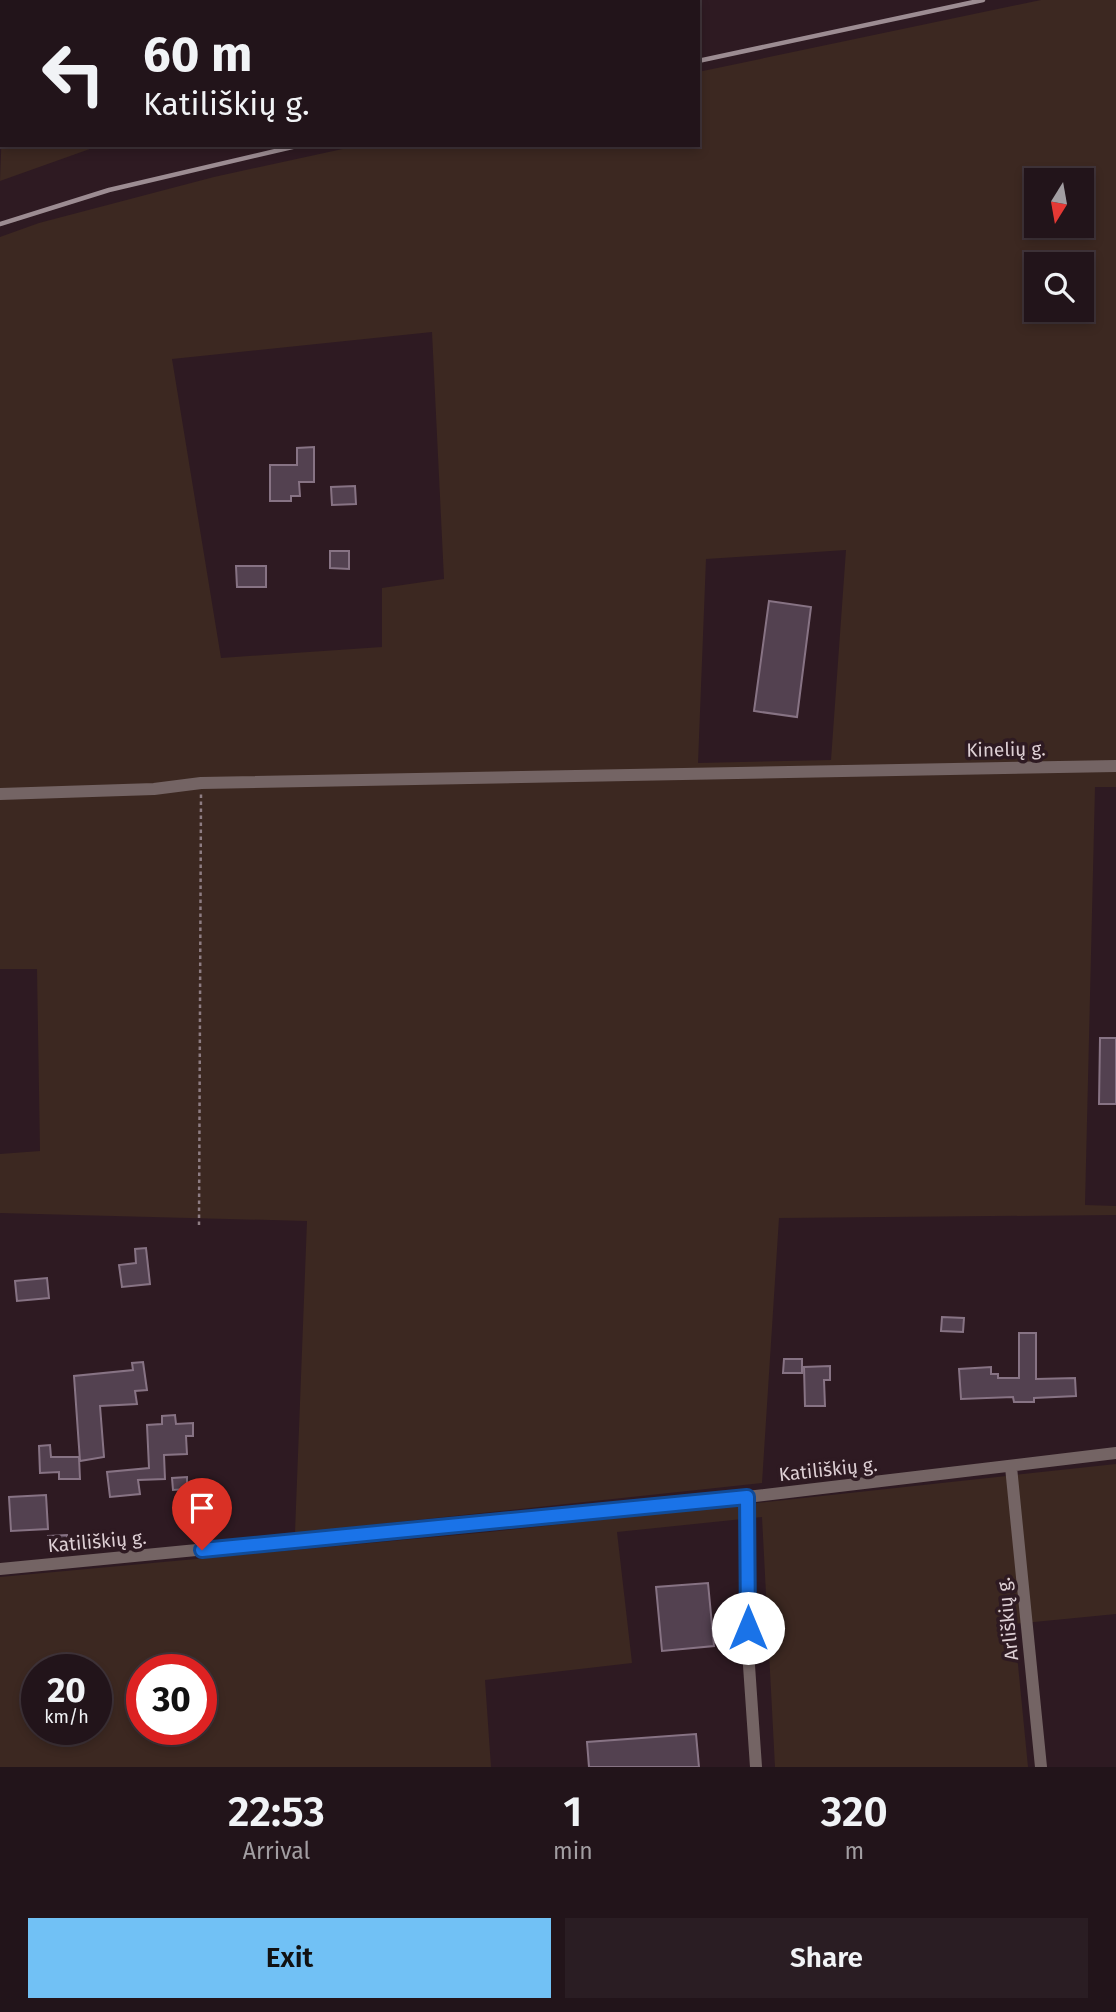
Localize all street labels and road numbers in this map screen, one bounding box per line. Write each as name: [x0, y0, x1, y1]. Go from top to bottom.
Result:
street label: Kinelių g.: [966, 737, 1046, 762]
street label: Katiliškių g.: [778, 1453, 878, 1486]
street label: Katiliškių g.: [47, 1526, 147, 1557]
street label: Arliškių g.: [992, 1576, 1023, 1662]

